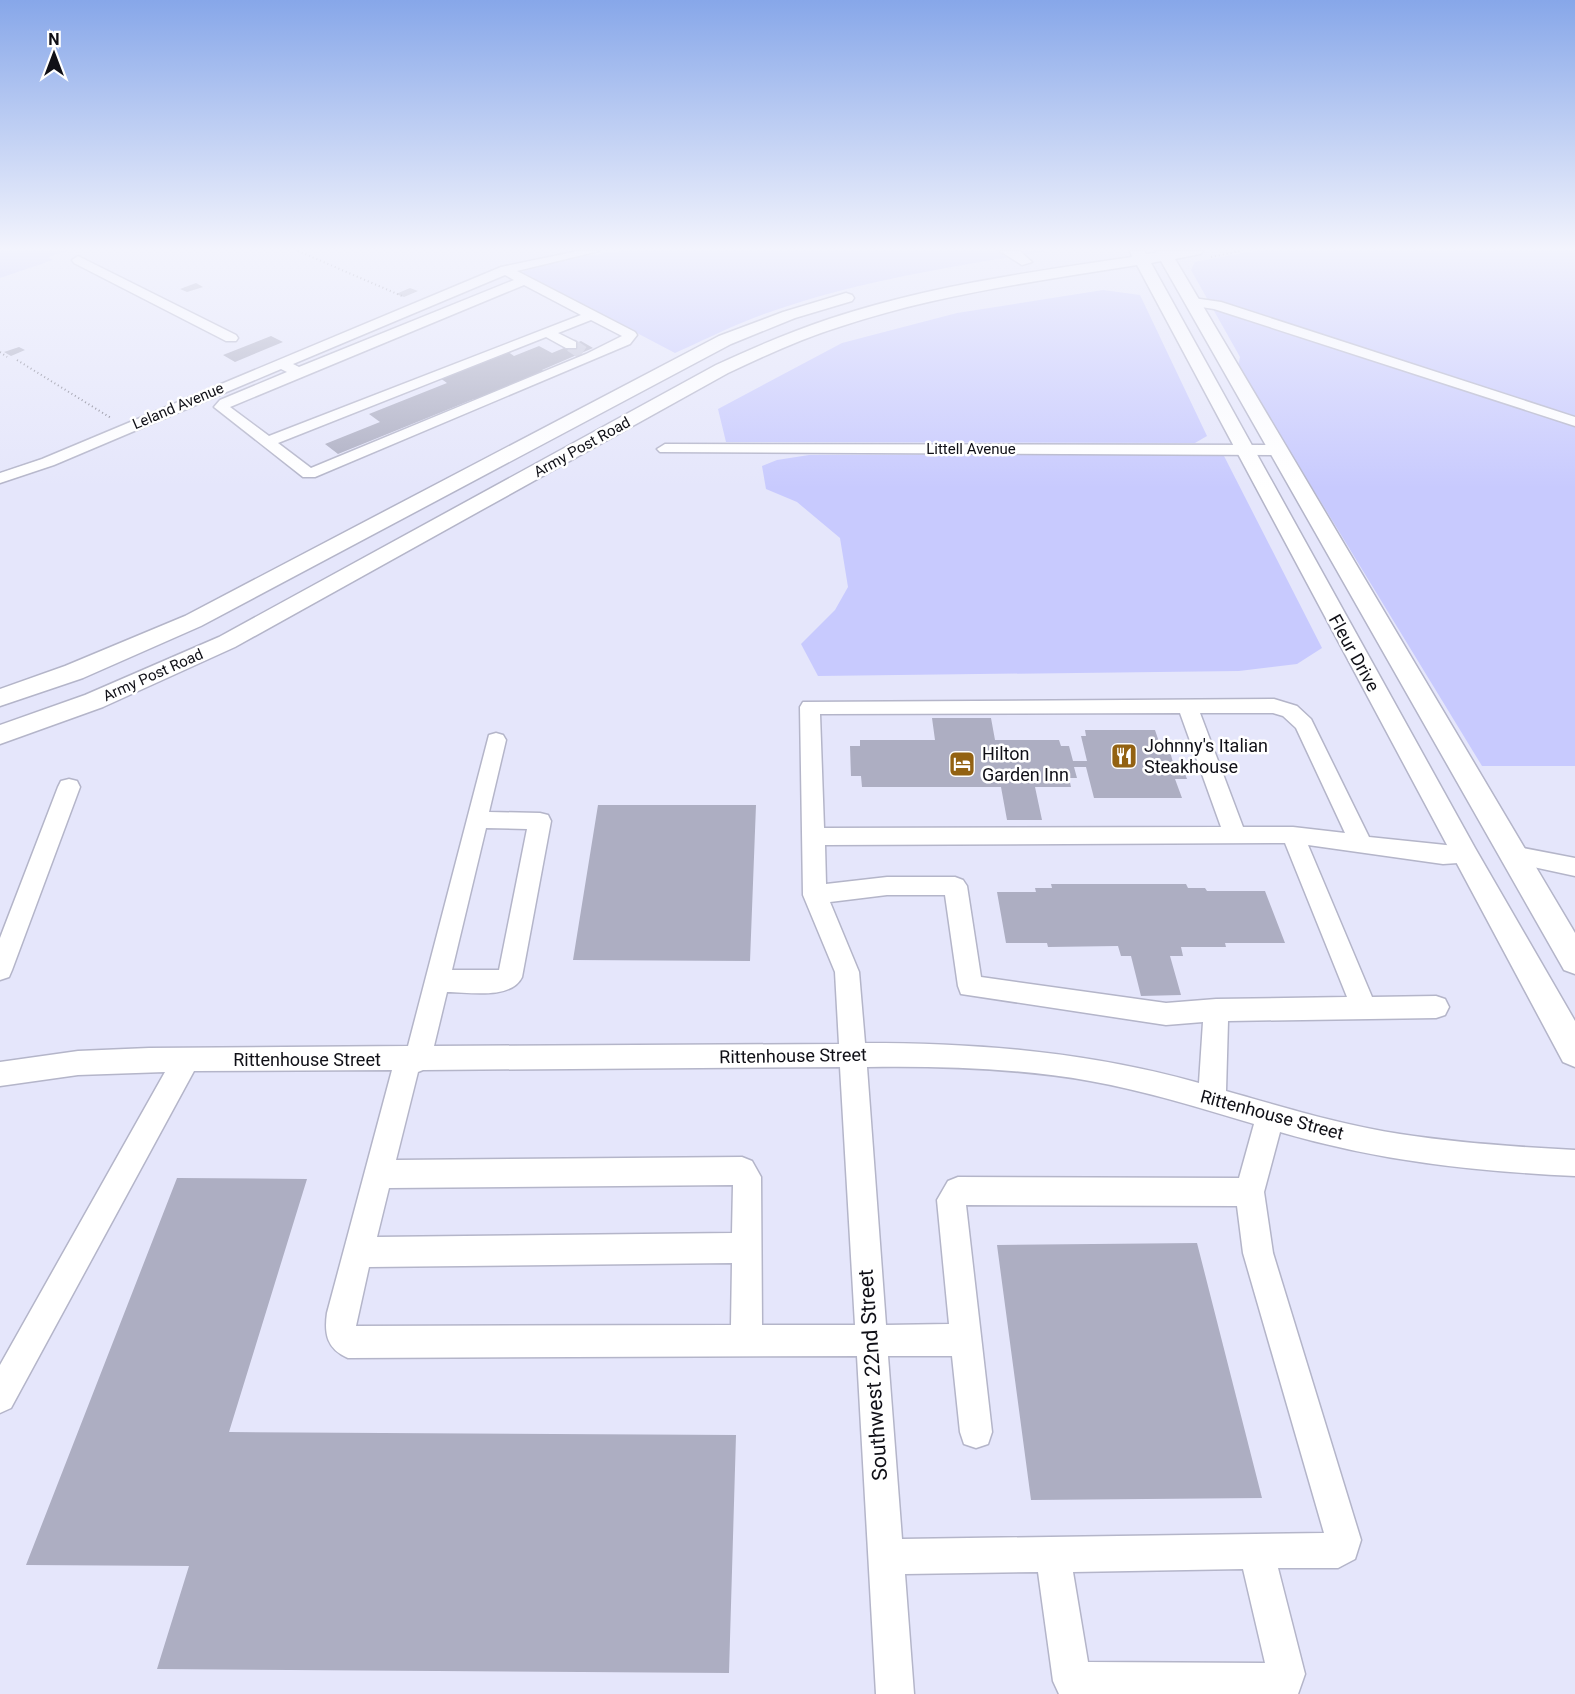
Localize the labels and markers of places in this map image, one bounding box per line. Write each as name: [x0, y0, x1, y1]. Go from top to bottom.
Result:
place label: Johnny's Italian Steakhouse: [1144, 735, 1268, 777]
restaurant icon: Johnny's Italian Steakhouse: [1109, 741, 1139, 771]
place label: Hilton Garden Inn: [982, 743, 1069, 785]
hotel icon: Hilton Garden Inn: [947, 749, 977, 779]

